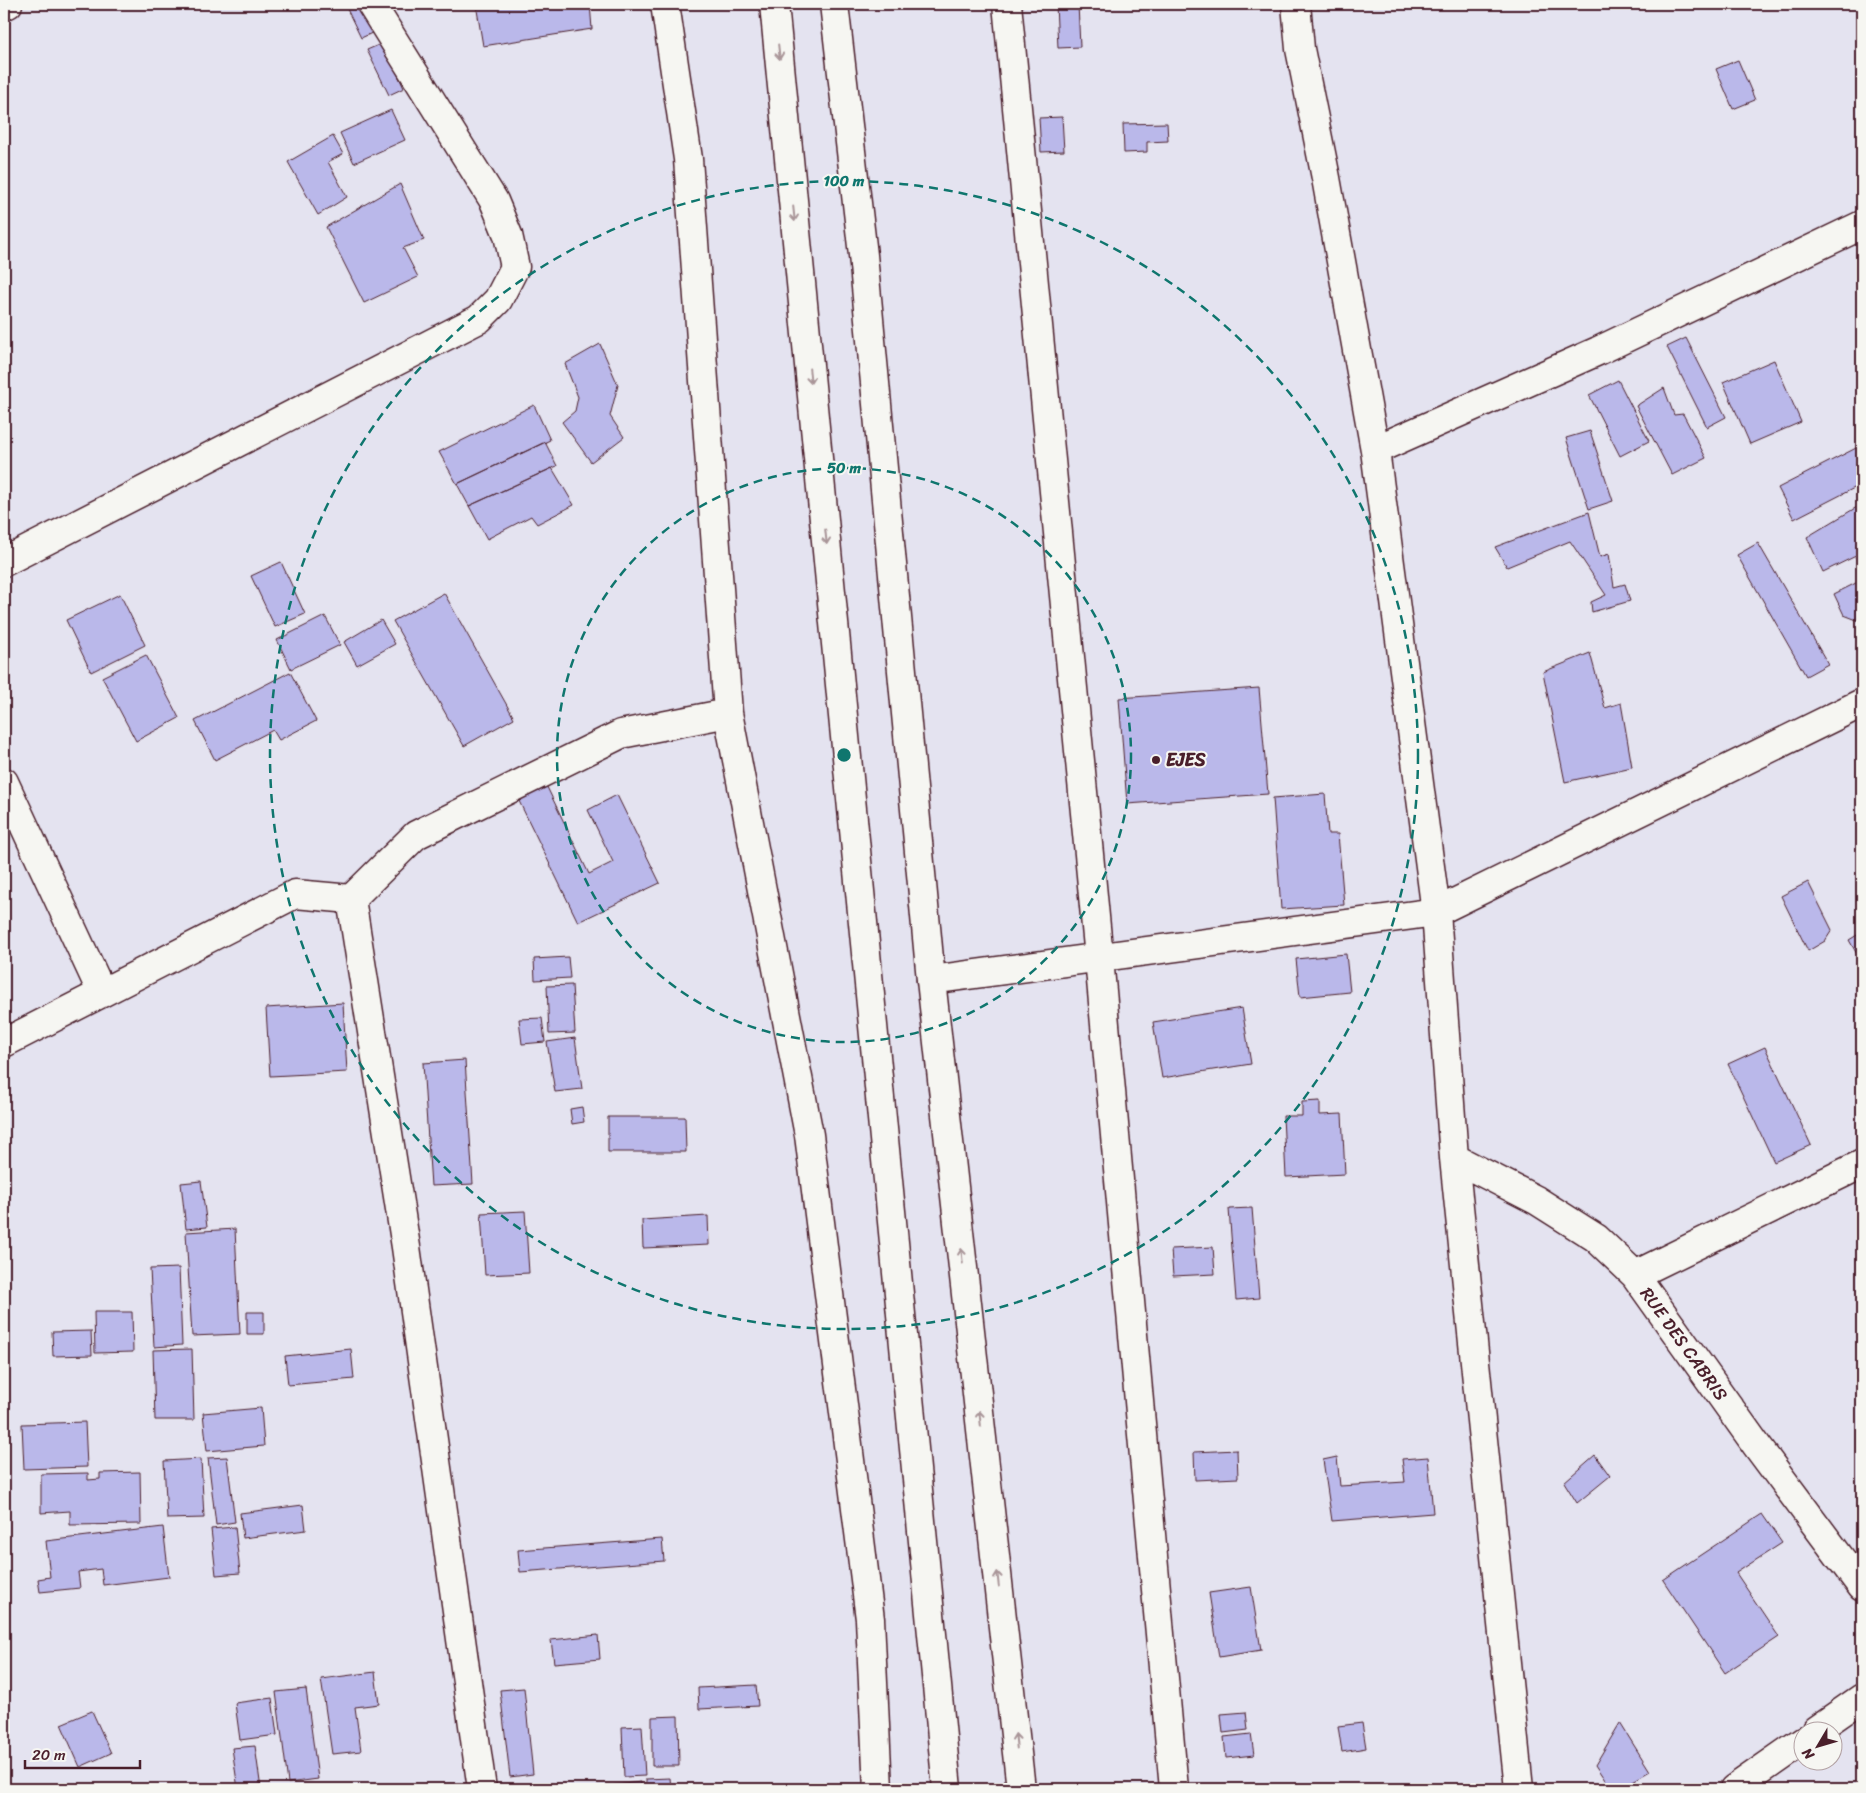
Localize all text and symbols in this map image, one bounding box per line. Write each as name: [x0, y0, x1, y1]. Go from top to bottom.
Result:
one-way arrow: [774, 44, 784, 60]
text: 100 m: [824, 168, 865, 194]
one-way arrow: [790, 206, 799, 222]
one-way arrow: [805, 367, 815, 383]
text: 50 m: [827, 455, 862, 481]
one-way arrow: [821, 529, 831, 545]
place label: EJES: [1166, 744, 1206, 776]
centre of rings: [835, 746, 853, 764]
marker: EJES: [1150, 754, 1162, 766]
one-way arrow: [957, 1249, 967, 1265]
street label: RUE DES CABRIS: [1631, 1280, 1737, 1408]
one-way arrow: [975, 1410, 985, 1426]
one-way arrow: [993, 1572, 1003, 1588]
north arrow: [1794, 1720, 1844, 1770]
one-way arrow: [1011, 1733, 1021, 1749]
scale bar: [25, 1738, 140, 1770]
text: 20 m: [32, 1742, 66, 1768]
text: N: [1795, 1742, 1822, 1766]

